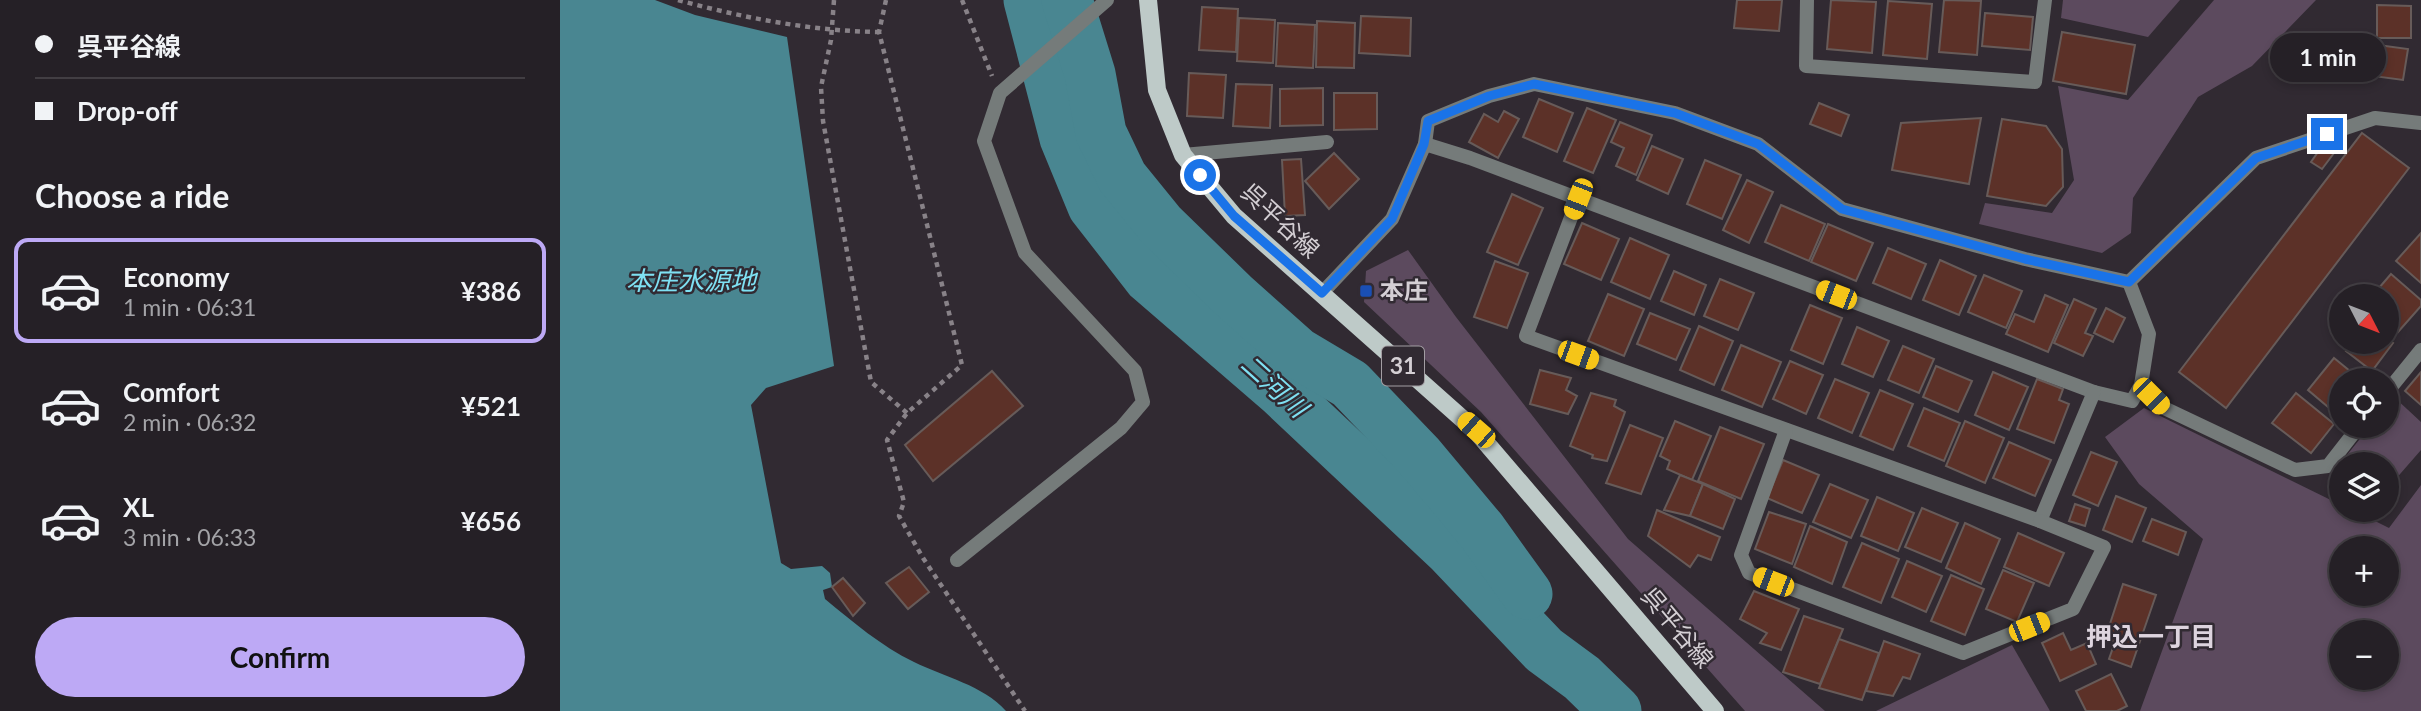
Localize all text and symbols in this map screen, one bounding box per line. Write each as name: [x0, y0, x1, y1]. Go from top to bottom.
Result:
text: 呉平谷線: [77, 30, 181, 62]
callout: 1 min: [2269, 32, 2385, 82]
text: 1 min: [2299, 43, 2357, 71]
text: Drop-off: [77, 95, 178, 127]
route end: [2311, 118, 2343, 150]
route start: [1184, 159, 1216, 191]
text: Choose a ride: [35, 176, 229, 215]
car: [1561, 176, 1596, 222]
street label: 呉平谷線: [1236, 177, 1326, 263]
icon: car: [39, 259, 102, 322]
text: Economy: [123, 261, 229, 293]
water label: 本庄水源地: [626, 264, 759, 296]
text: ¥386: [461, 275, 521, 307]
place label: 本庄: [1380, 275, 1428, 304]
car: [1813, 278, 1860, 312]
marker: 本庄: [1358, 283, 1374, 299]
north arrow: [2329, 284, 2399, 354]
map controls: [2329, 284, 2399, 690]
text: 1 min · 06:31: [123, 293, 256, 321]
car: [1555, 338, 1602, 372]
road number: 31: [1382, 346, 1424, 386]
water label: 二河川: [1235, 347, 1317, 425]
button: locate: [2329, 368, 2399, 438]
icon: car: [39, 374, 102, 437]
car: [2129, 374, 2174, 418]
text: Comfort: [123, 376, 220, 408]
text: ¥521: [461, 390, 521, 422]
text: 2 min · 06:32: [123, 408, 256, 436]
car: [1454, 408, 1499, 452]
button: layers: [2329, 452, 2399, 522]
icon: car: [39, 489, 102, 552]
text: XL: [123, 491, 154, 523]
text: ¥656: [461, 505, 521, 537]
text: 3 min · 06:33: [123, 523, 256, 551]
button: +: [2329, 536, 2399, 606]
car: [1750, 565, 1797, 599]
street label: 呉平谷線: [1636, 581, 1720, 673]
car: [2006, 609, 2053, 645]
button: Confirm: [35, 617, 525, 697]
district label: 押込一丁目: [2086, 620, 2216, 652]
button: −: [2329, 620, 2399, 690]

